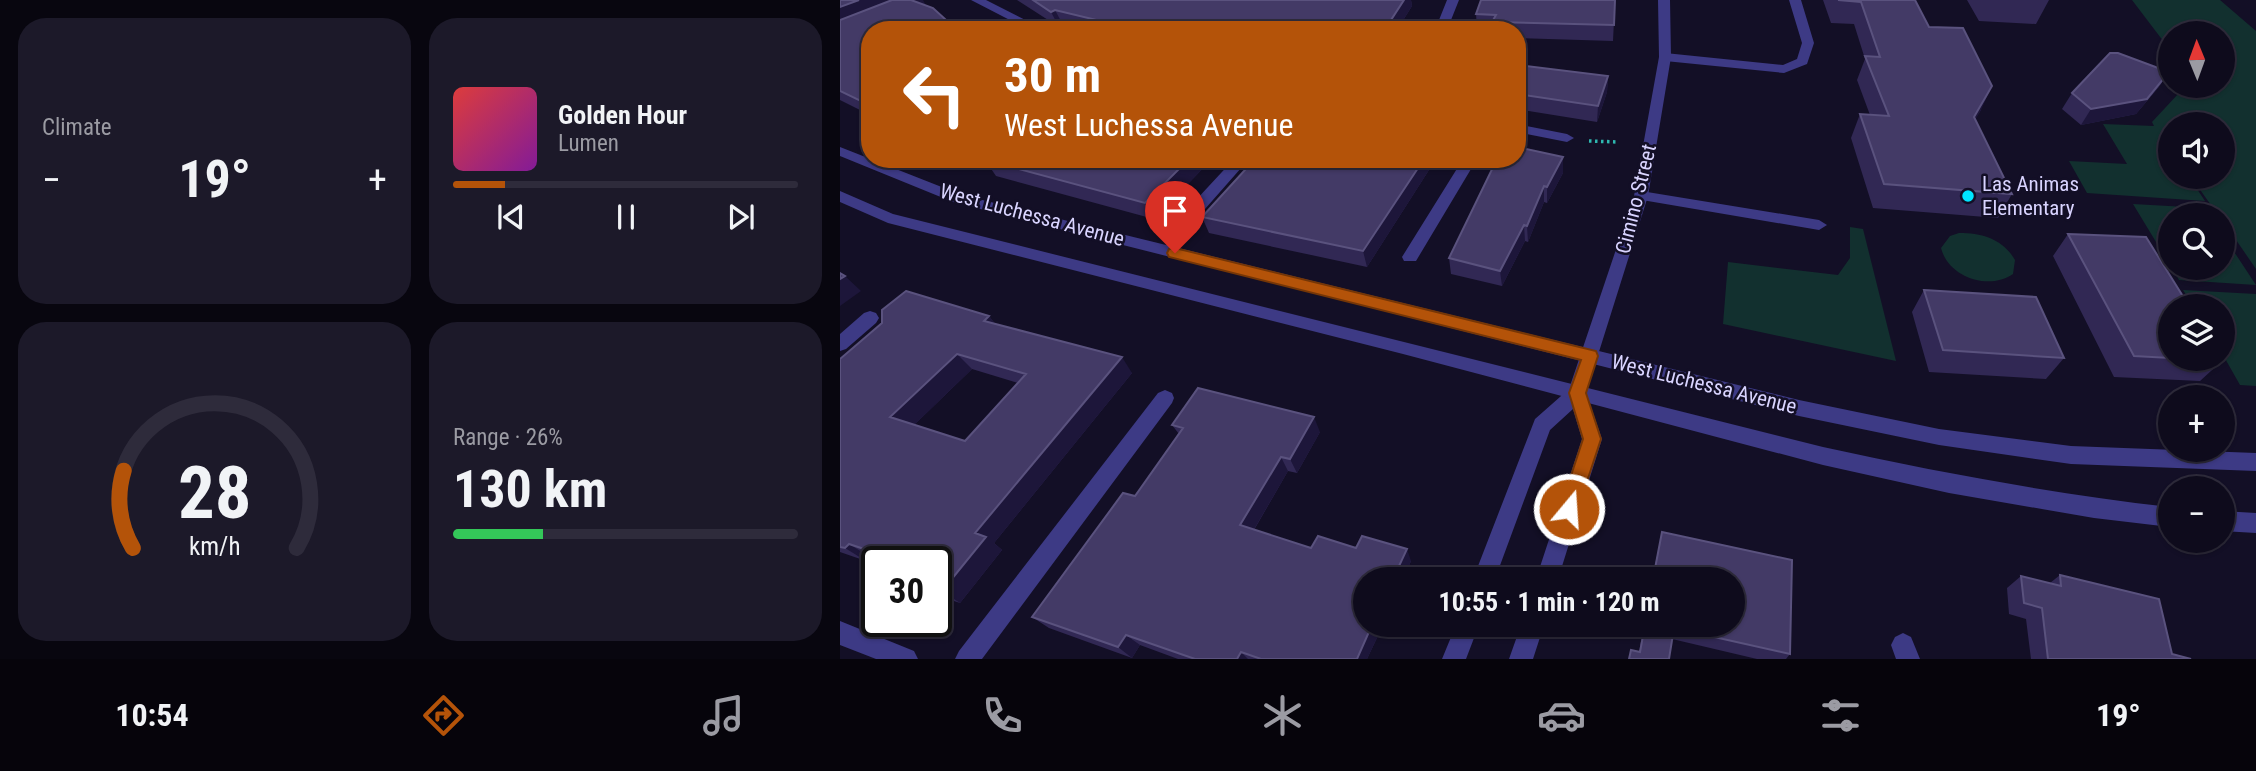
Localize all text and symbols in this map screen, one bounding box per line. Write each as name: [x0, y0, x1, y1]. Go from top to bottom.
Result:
north arrow: [2158, 21, 2235, 98]
map controls: [2158, 21, 2235, 553]
text: 30 m: [1004, 47, 1101, 104]
icon: left: [889, 49, 980, 140]
text: Golden Hour: [558, 100, 687, 130]
text: West Luchessa Avenue: [1004, 106, 1294, 144]
button: sound: [2158, 112, 2235, 189]
text: Climate: [42, 114, 112, 141]
text: Lumen: [558, 130, 619, 157]
street label: Cimino Street: [1611, 142, 1661, 256]
text: 19°: [178, 149, 251, 210]
text: −: [42, 158, 61, 202]
text: +: [368, 158, 387, 202]
place label: Las Animas Elementary: [1982, 172, 2079, 220]
street label: West Luchessa Avenue: [937, 179, 1127, 251]
pin: [1145, 181, 1205, 253]
marker: Las Animas Elementary: [1960, 188, 1976, 204]
icon: arrive: [1156, 192, 1194, 230]
icon: previous: [492, 198, 530, 236]
icon: pause: [607, 198, 645, 236]
icon: next: [722, 198, 760, 236]
button: search: [2158, 203, 2235, 280]
button: layers: [2158, 294, 2235, 371]
street label: West Luchessa Avenue: [1609, 349, 1799, 419]
button: +: [2158, 385, 2235, 462]
text: Range · 26%: [453, 424, 563, 451]
text: 28: [178, 450, 251, 536]
text: 130 km: [453, 459, 607, 520]
position arrow: [1532, 472, 1606, 546]
button: −: [2158, 476, 2235, 553]
text: km/h: [189, 531, 240, 560]
speed limit sign: 30: [861, 546, 952, 637]
text: 10:55 · 1 min · 120 m: [1439, 587, 1659, 617]
icon: directions: [419, 691, 468, 740]
icon: music: [699, 691, 748, 740]
icon: phone: [978, 691, 1027, 740]
icon: climate: [1258, 691, 1307, 740]
icon: car: [1537, 691, 1586, 740]
icon: filters: [1816, 691, 1865, 740]
text: 10:54: [115, 696, 189, 734]
text: 19°: [2096, 696, 2141, 734]

